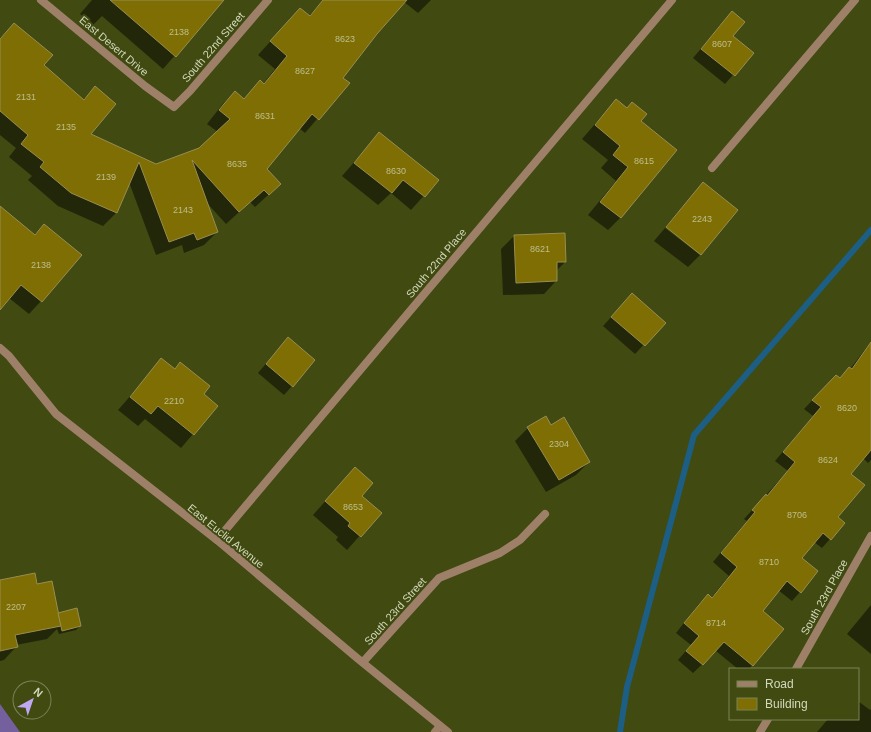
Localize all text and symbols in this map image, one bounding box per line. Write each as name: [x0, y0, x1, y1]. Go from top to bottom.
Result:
street label: South 22nd Street: [179, 10, 247, 84]
street label: East Desert Drive: [77, 14, 151, 78]
house number: 2138: [169, 27, 189, 37]
house number: 8623: [335, 34, 355, 44]
house number: 8607: [712, 39, 732, 49]
house number: 8627: [295, 66, 315, 76]
house number: 2131: [16, 92, 36, 102]
house number: 8631: [255, 111, 275, 121]
house number: 2135: [56, 122, 76, 132]
house number: 8615: [634, 156, 654, 166]
house number: 8635: [227, 159, 247, 169]
house number: 8630: [386, 166, 406, 176]
house number: 2139: [96, 172, 116, 182]
house number: 2143: [173, 205, 193, 215]
house number: 2243: [692, 214, 712, 224]
street label: South 22nd Place: [403, 226, 469, 300]
house number: 8621: [530, 244, 550, 254]
house number: 2138: [31, 260, 51, 270]
house number: 2210: [164, 396, 184, 406]
house number: 8620: [837, 403, 857, 413]
house number: 2304: [549, 439, 569, 449]
house number: 8624: [818, 455, 838, 465]
street label: East Euclid Avenue: [185, 502, 267, 570]
house number: 8653: [343, 502, 363, 512]
house number: 8706: [787, 510, 807, 520]
house number: 8710: [759, 557, 779, 567]
street label: South 23rd Place: [798, 557, 850, 637]
street label: South 23rd Street: [362, 575, 428, 647]
house number: 2207: [6, 602, 26, 612]
house number: 8714: [706, 618, 726, 628]
legend: [729, 668, 859, 720]
text: Road: [765, 677, 794, 691]
north arrow: [12, 680, 52, 720]
text: N: [32, 685, 45, 700]
text: Building: [765, 697, 808, 711]

